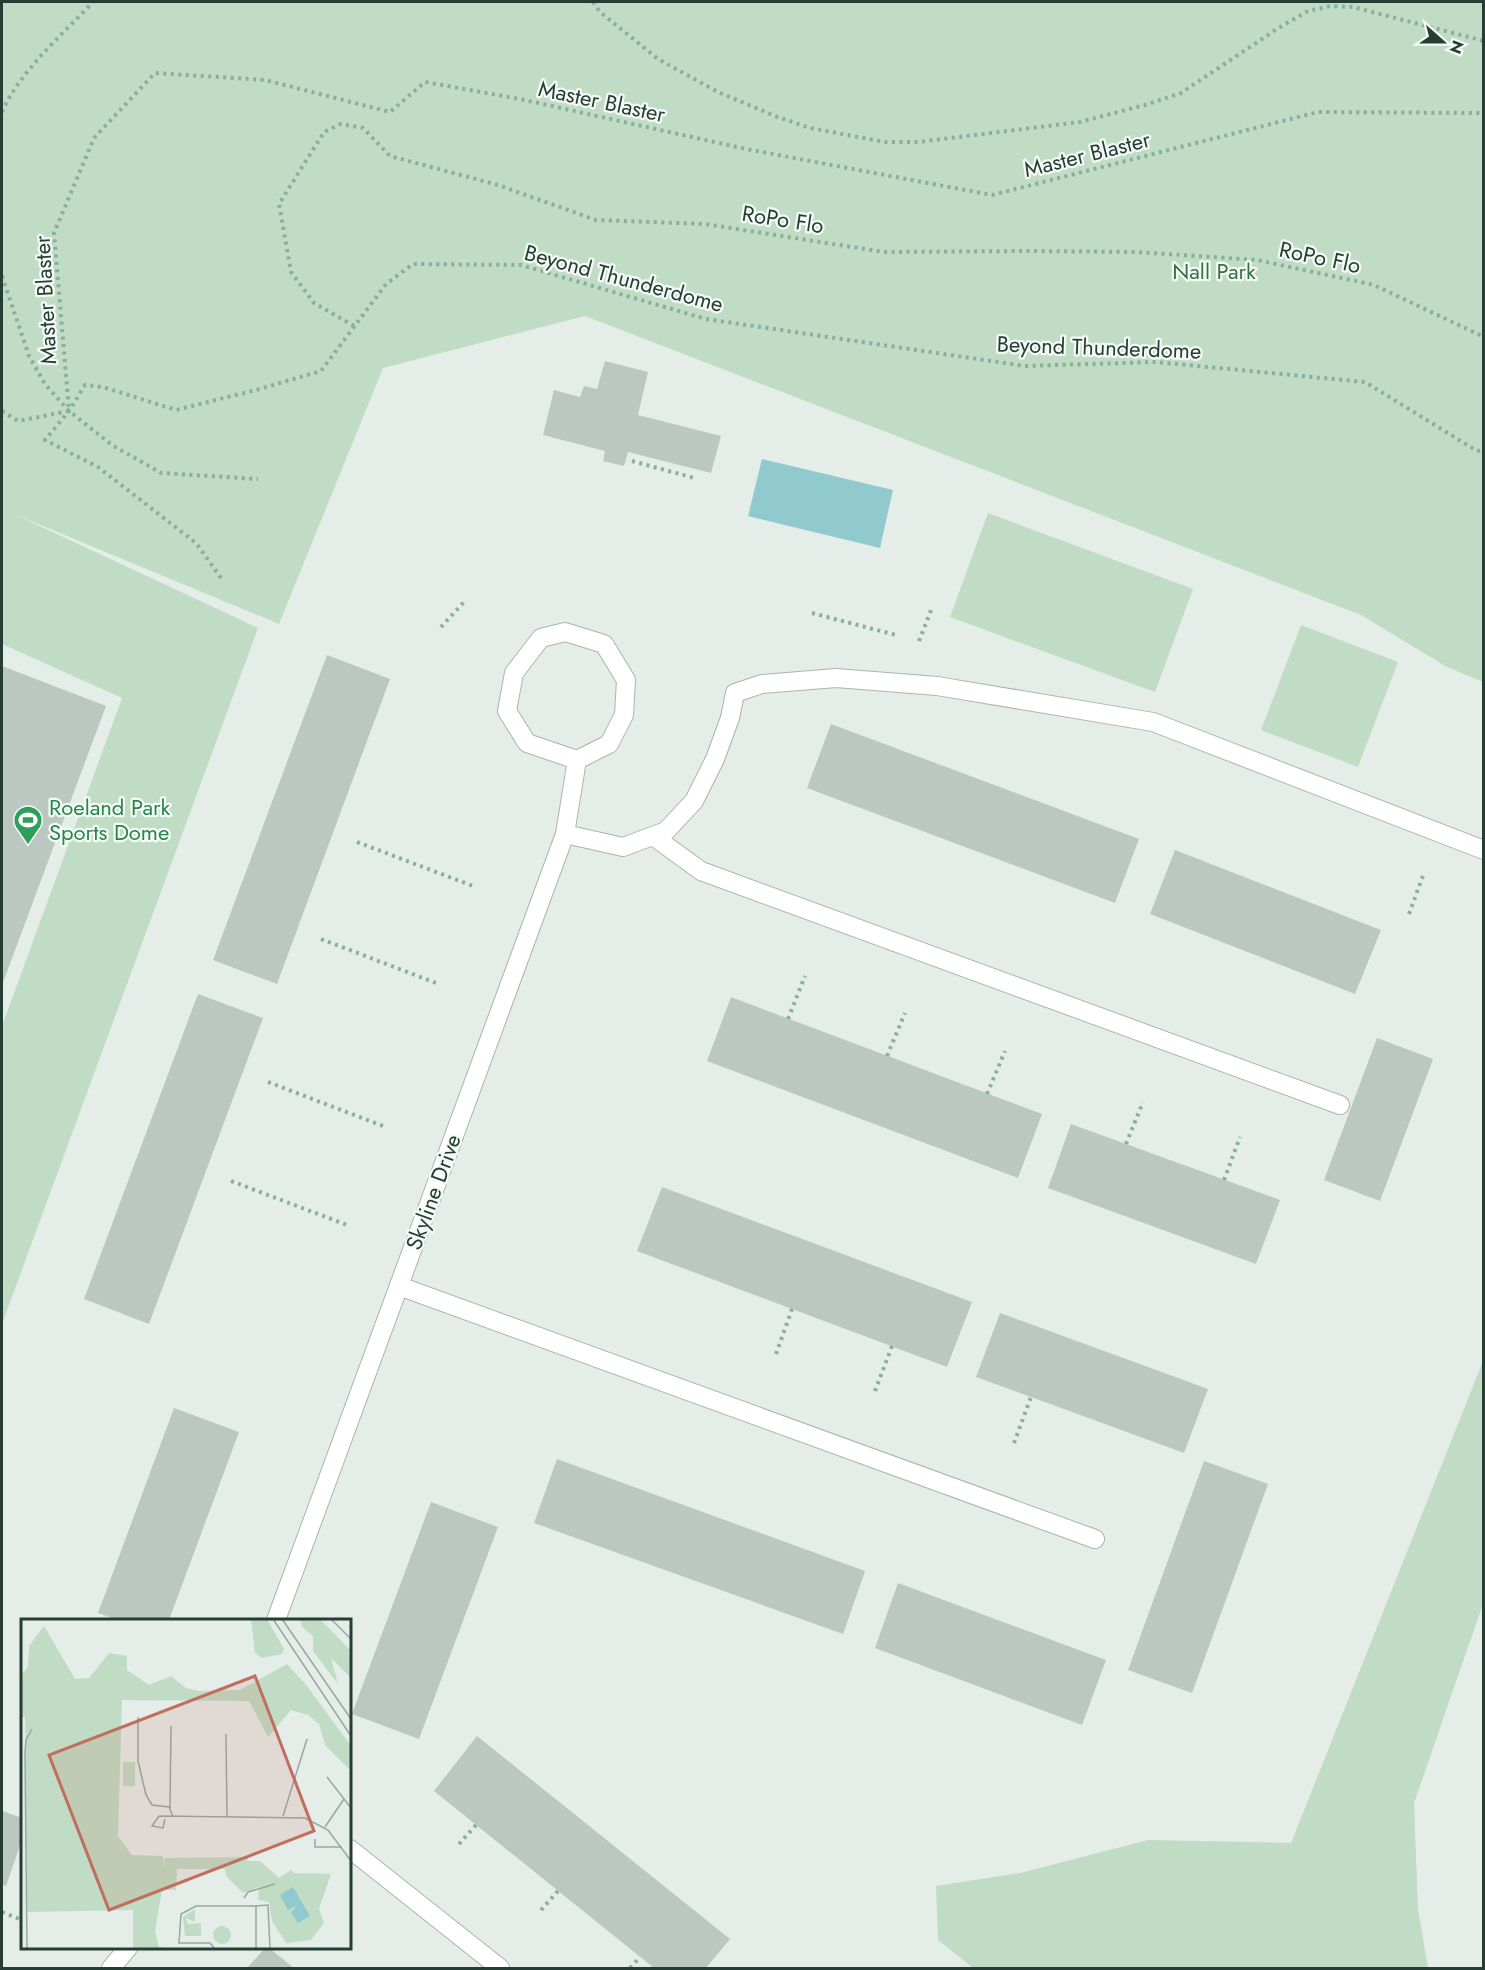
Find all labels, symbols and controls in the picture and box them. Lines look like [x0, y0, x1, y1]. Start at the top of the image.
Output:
north arrow [1413, 12, 1473, 72]
text: N [1444, 37, 1470, 57]
street label: Master Blaster [536, 72, 669, 130]
street label: Master Blaster [1021, 123, 1154, 185]
street label: RoPo Flo [740, 197, 826, 241]
street label: RoPo Flo [1276, 233, 1364, 281]
street label: Master Blaster [26, 234, 64, 365]
street label: Beyond Thunderdome [521, 236, 727, 320]
park label: Nall Park [1172, 255, 1256, 287]
street label: Beyond Thunderdome [996, 327, 1202, 367]
place label: Roeland Park Sports Dome [49, 791, 171, 848]
sports icon: Roeland Park Sports Dome [12, 804, 44, 846]
street label: Skyline Drive [397, 1130, 469, 1254]
inset map [21, 1619, 351, 1949]

